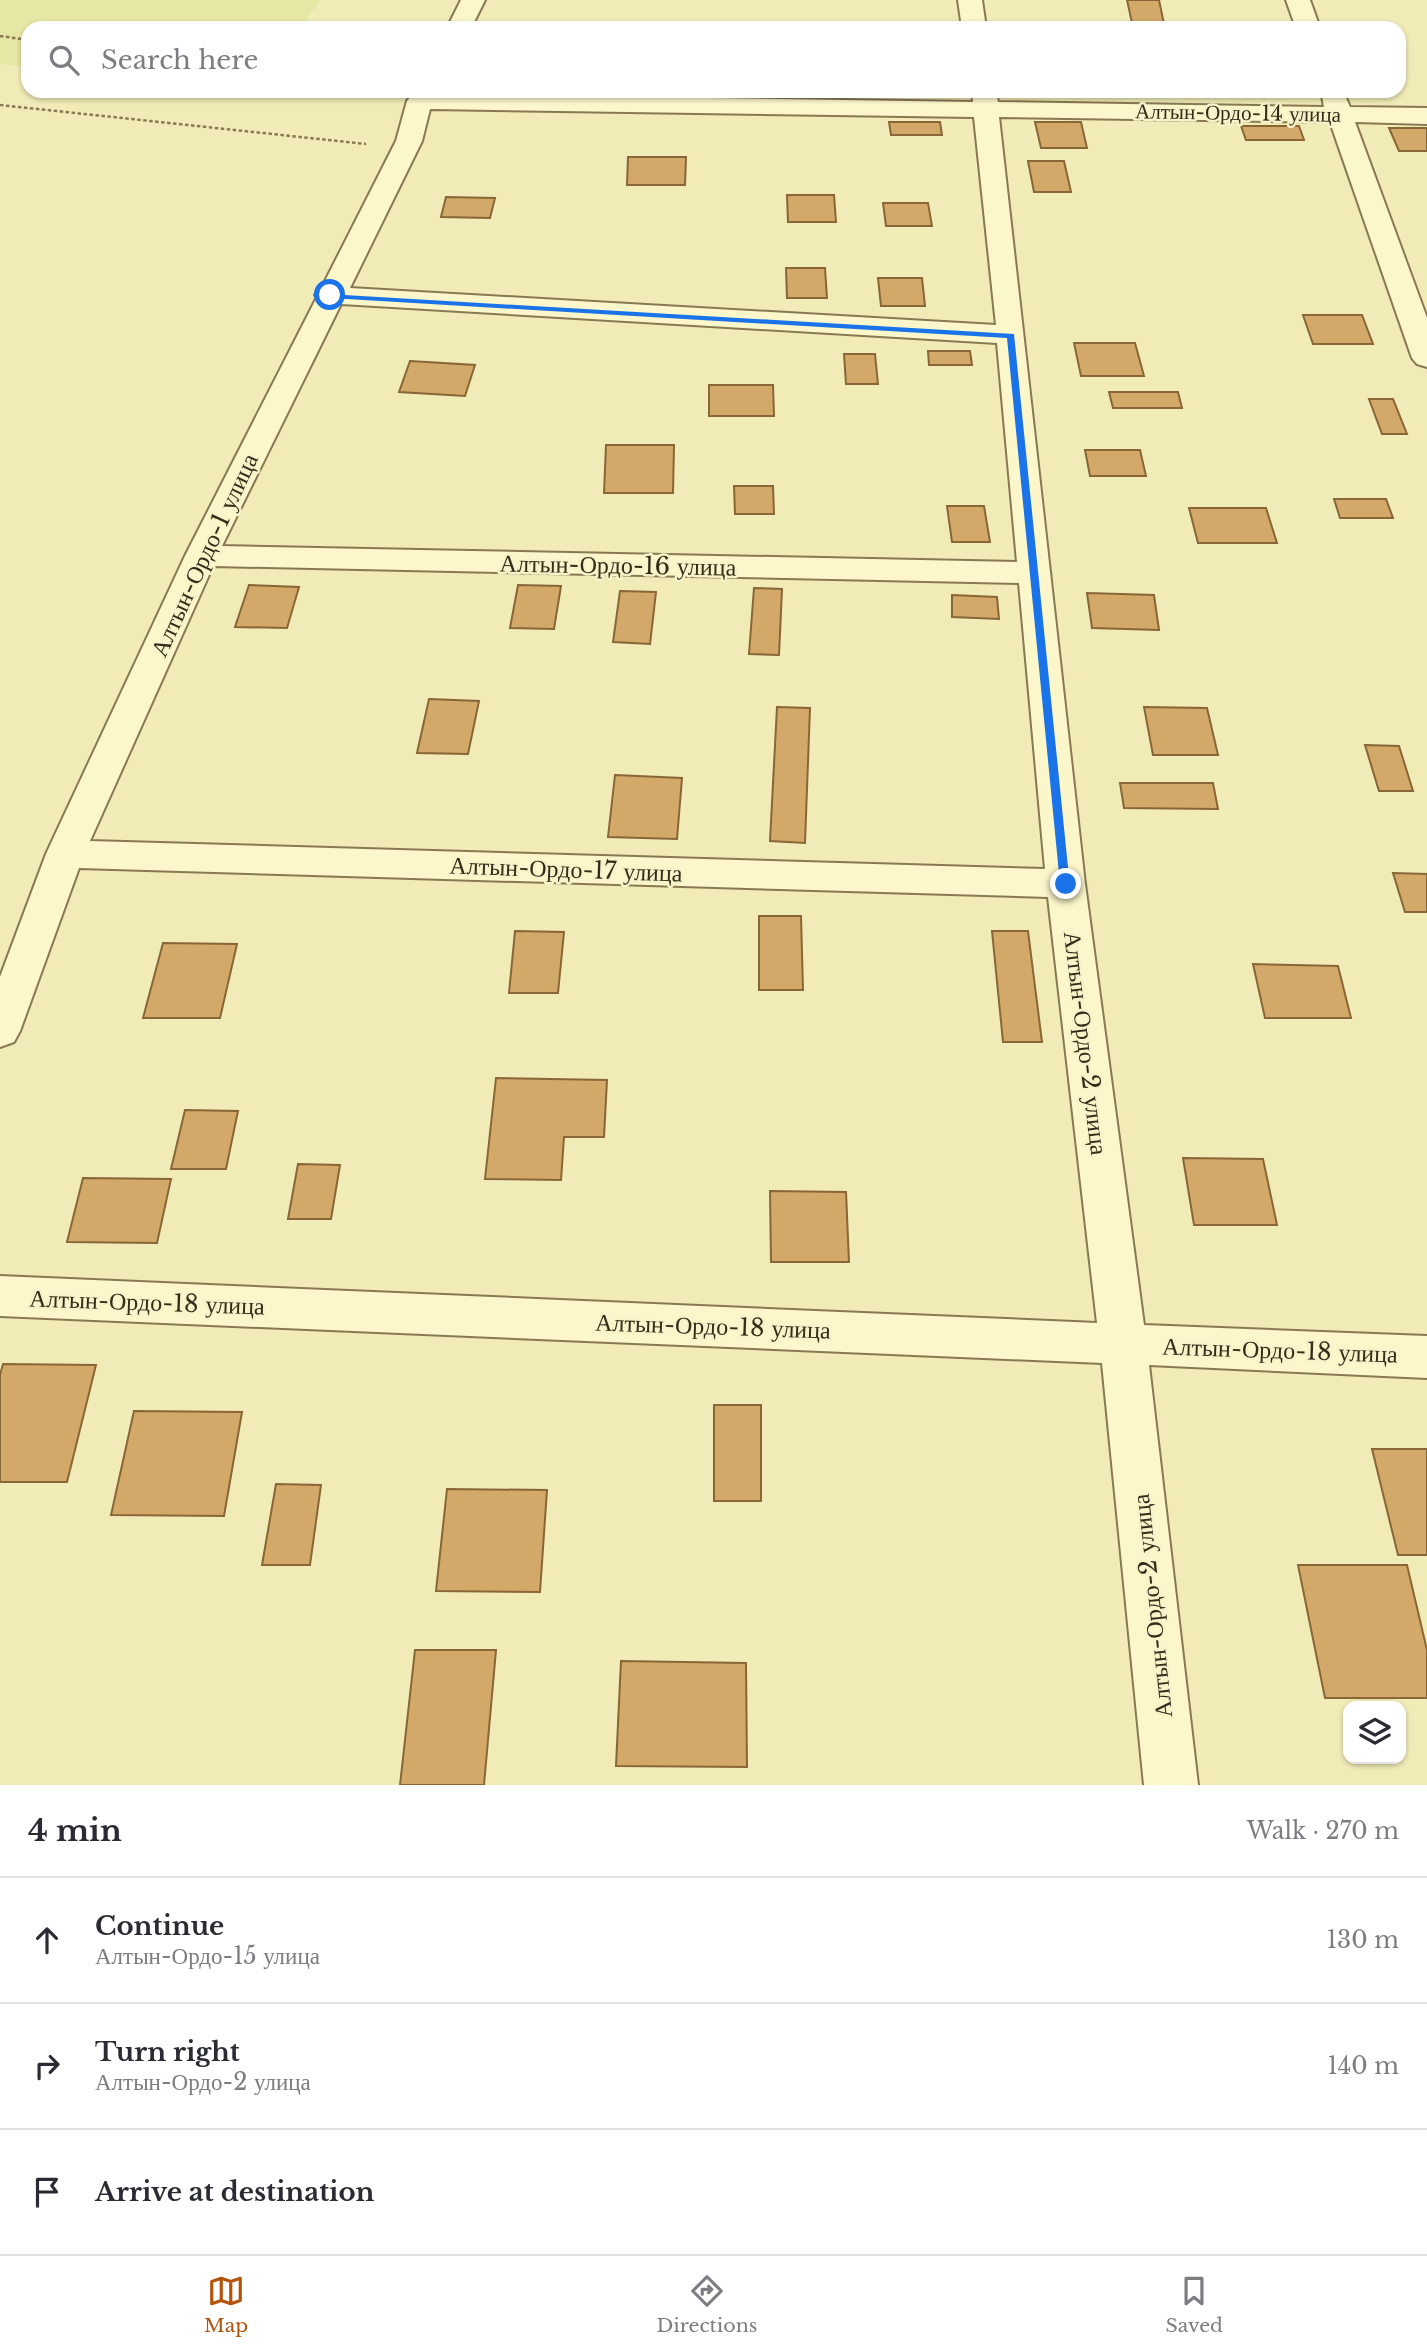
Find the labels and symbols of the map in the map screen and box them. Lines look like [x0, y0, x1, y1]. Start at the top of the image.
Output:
street label: Алтын-Ордо-14 улица [1135, 98, 1342, 128]
route start [314, 279, 345, 310]
street label: Алтын-Ордо-1 улица [144, 448, 264, 661]
street label: Алтын-Ордо-16 улица [500, 548, 737, 582]
street label: Алтын-Ордо-17 улица [449, 850, 683, 888]
route end [1050, 868, 1081, 899]
street label: Алтын-Ордо-2 улица [1058, 929, 1114, 1157]
street label: Алтын-Ордо-18 улица [29, 1283, 266, 1321]
street label: Алтын-Ордо-18 улица [595, 1307, 832, 1345]
street label: Алтын-Ордо-18 улица [1162, 1331, 1399, 1369]
street label: Алтын-Ордо-2 улица [1126, 1492, 1178, 1719]

